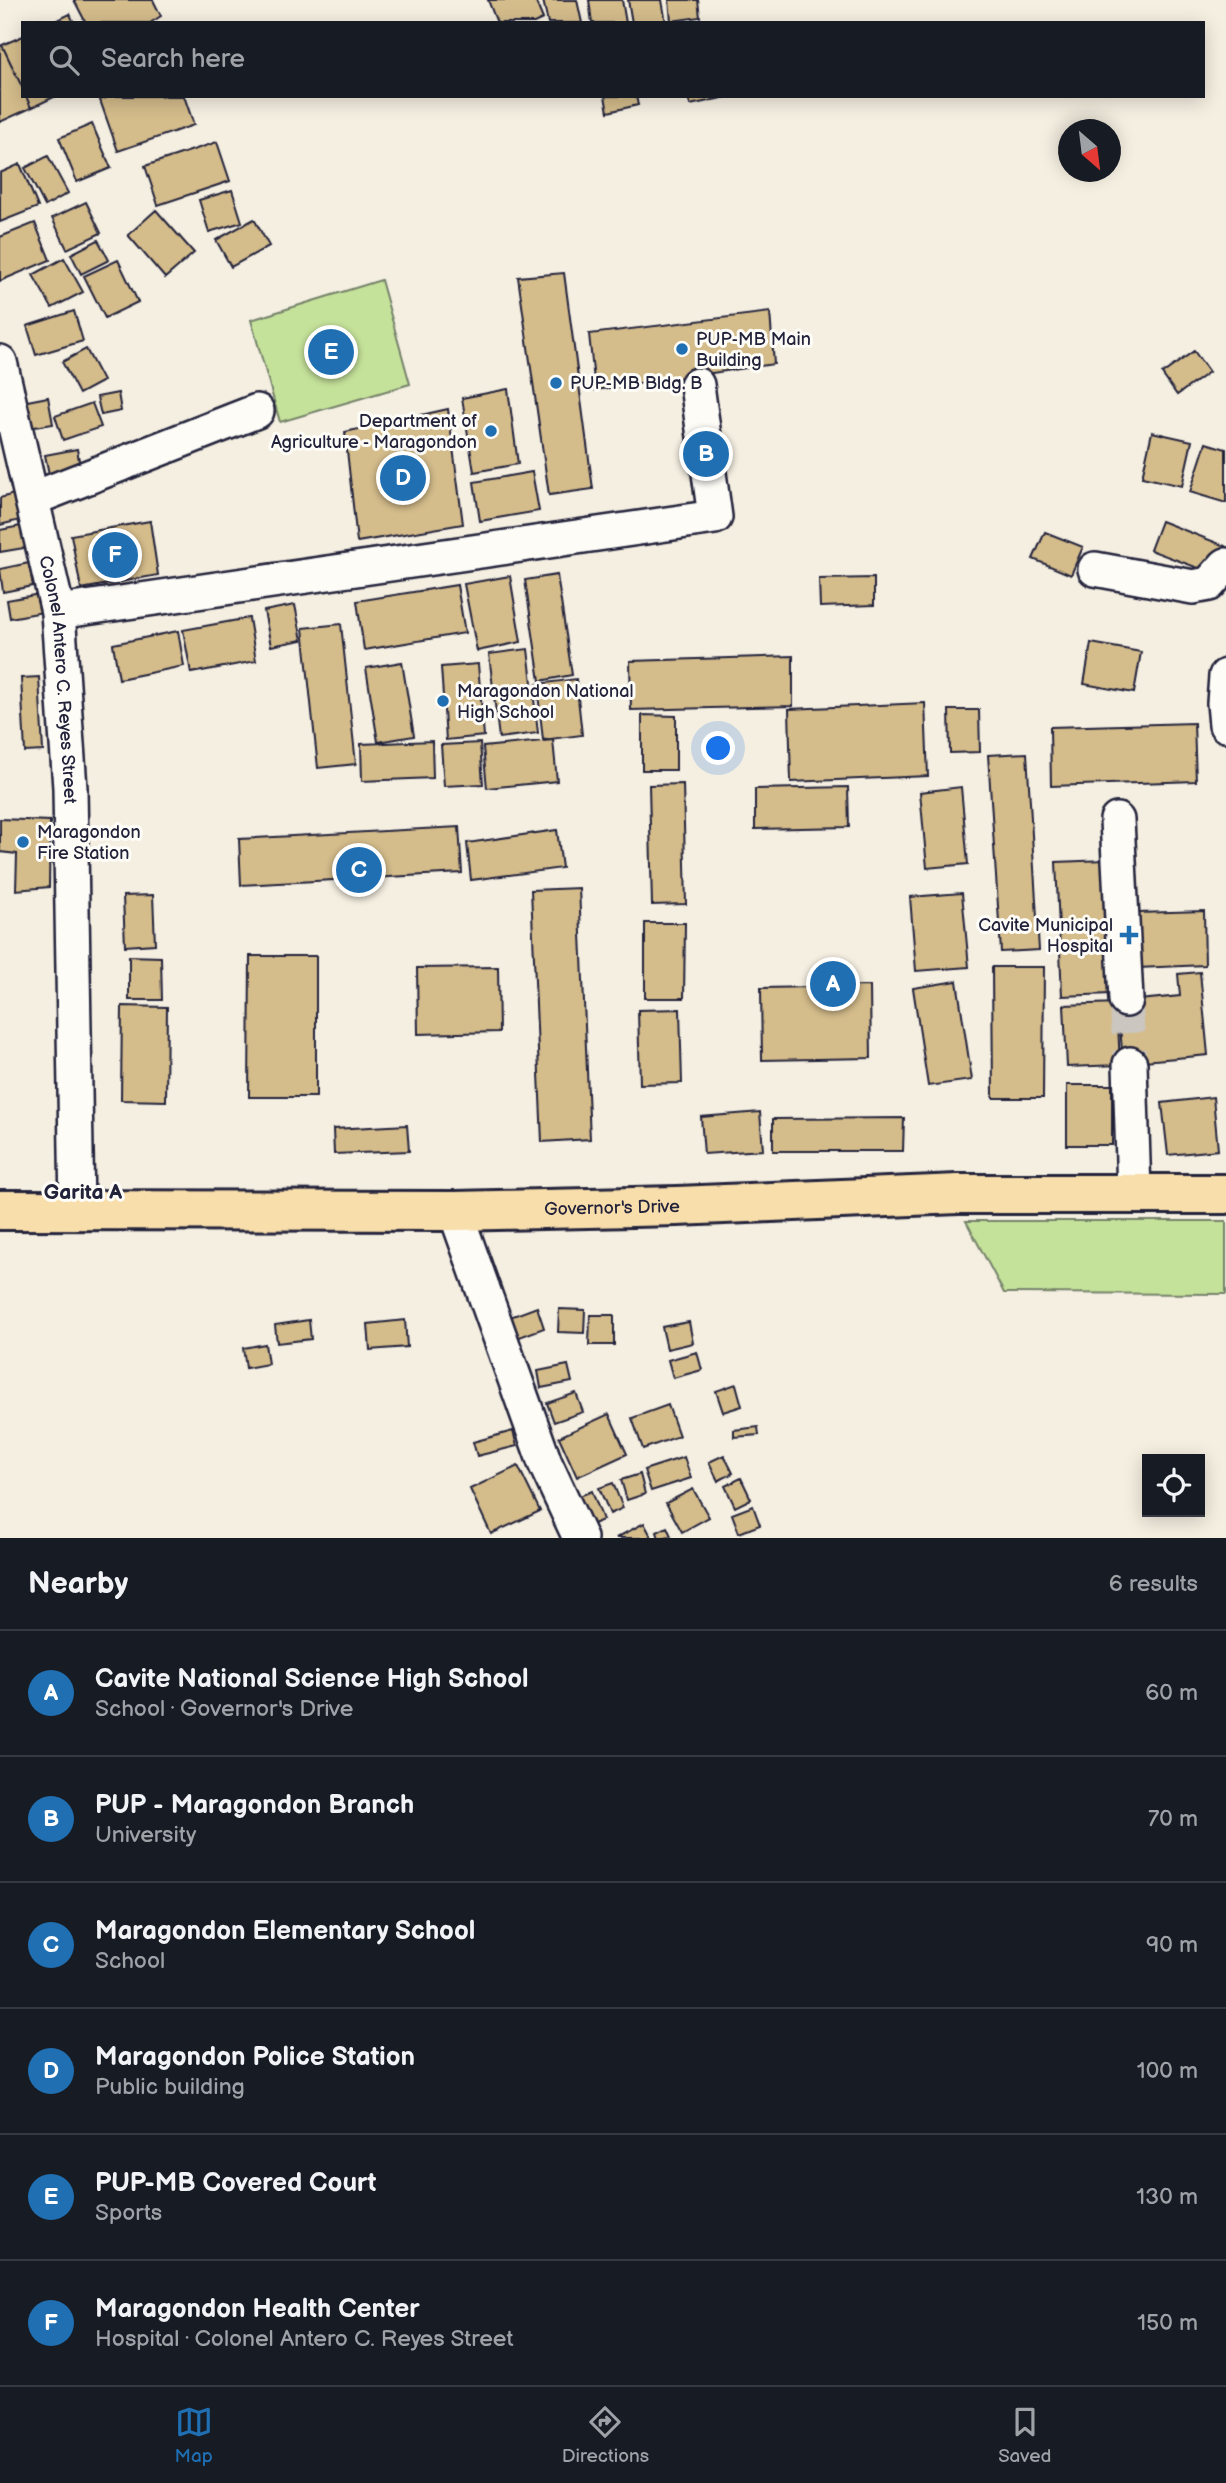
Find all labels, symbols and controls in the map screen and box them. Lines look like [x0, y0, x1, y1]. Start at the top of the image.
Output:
search box [21, 21, 1205, 98]
icon: search [45, 41, 83, 79]
text: Search here [101, 44, 245, 75]
north arrow [1058, 119, 1121, 182]
pin: E [308, 326, 354, 378]
place label: PUP-MB Main Building [696, 329, 811, 371]
marker: PUP-MB Main Building [674, 341, 690, 357]
place label: PUP-MB Bldg. B [570, 373, 702, 394]
marker: PUP-MB Bldg. B [548, 375, 564, 391]
place label: Department of Agriculture - Maragondon [271, 411, 477, 453]
marker: Department of Agriculture - Maragondon [483, 423, 499, 439]
pin: B [683, 428, 729, 480]
pin: D [380, 452, 426, 504]
pin: F [92, 529, 138, 581]
street label: Colonel Antero C. Reyes Street [35, 554, 81, 805]
place label: Maragondon National High School [457, 681, 633, 723]
marker: Maragondon National High School [435, 693, 451, 709]
your location [701, 731, 735, 765]
place label: Maragondon Fire Station [37, 822, 141, 864]
marker: Maragondon Fire Station [15, 834, 31, 850]
pin: C [336, 844, 382, 896]
place label: Cavite Municipal Hospital [978, 915, 1113, 957]
marker: Cavite Municipal Hospital [1119, 925, 1139, 945]
pin: A [810, 958, 856, 1010]
district label: Garita A [44, 1180, 122, 1205]
street label: Governor's Drive [544, 1195, 680, 1219]
map controls [1142, 1454, 1205, 1517]
button: locate [1142, 1454, 1205, 1517]
text: Nearby [28, 1566, 128, 1602]
text: 6 results [1109, 1570, 1198, 1598]
text: Cavite National Science High School [95, 1664, 529, 1695]
text: A [44, 1679, 58, 1707]
text: 60 m [1145, 1679, 1198, 1707]
text: School · Governor's Drive [95, 1695, 353, 1723]
text: PUP - Maragondon Branch [95, 1790, 414, 1821]
text: B [43, 1805, 59, 1833]
text: 70 m [1148, 1805, 1198, 1833]
text: University [95, 1821, 196, 1849]
text: Maragondon Elementary School [95, 1916, 475, 1947]
text: C [43, 1931, 59, 1959]
text: 90 m [1146, 1931, 1198, 1959]
text: School [95, 1947, 165, 1975]
text: Maragondon Police Station [95, 2042, 415, 2073]
text: D [43, 2057, 59, 2085]
text: 100 m [1137, 2057, 1198, 2085]
text: Public building [95, 2073, 245, 2101]
text: PUP-MB Covered Court [95, 2168, 376, 2199]
text: E [44, 2183, 58, 2211]
text: 130 m [1136, 2183, 1198, 2211]
text: Sports [95, 2199, 162, 2227]
text: Maragondon Health Center [95, 2294, 420, 2325]
text: F [44, 2309, 58, 2337]
text: 150 m [1137, 2309, 1198, 2337]
text: Hospital · Colonel Antero C. Reyes Street [95, 2325, 514, 2353]
tab: Map [175, 2403, 213, 2468]
tab: Directions [562, 2403, 649, 2468]
tab: Saved [998, 2403, 1051, 2468]

